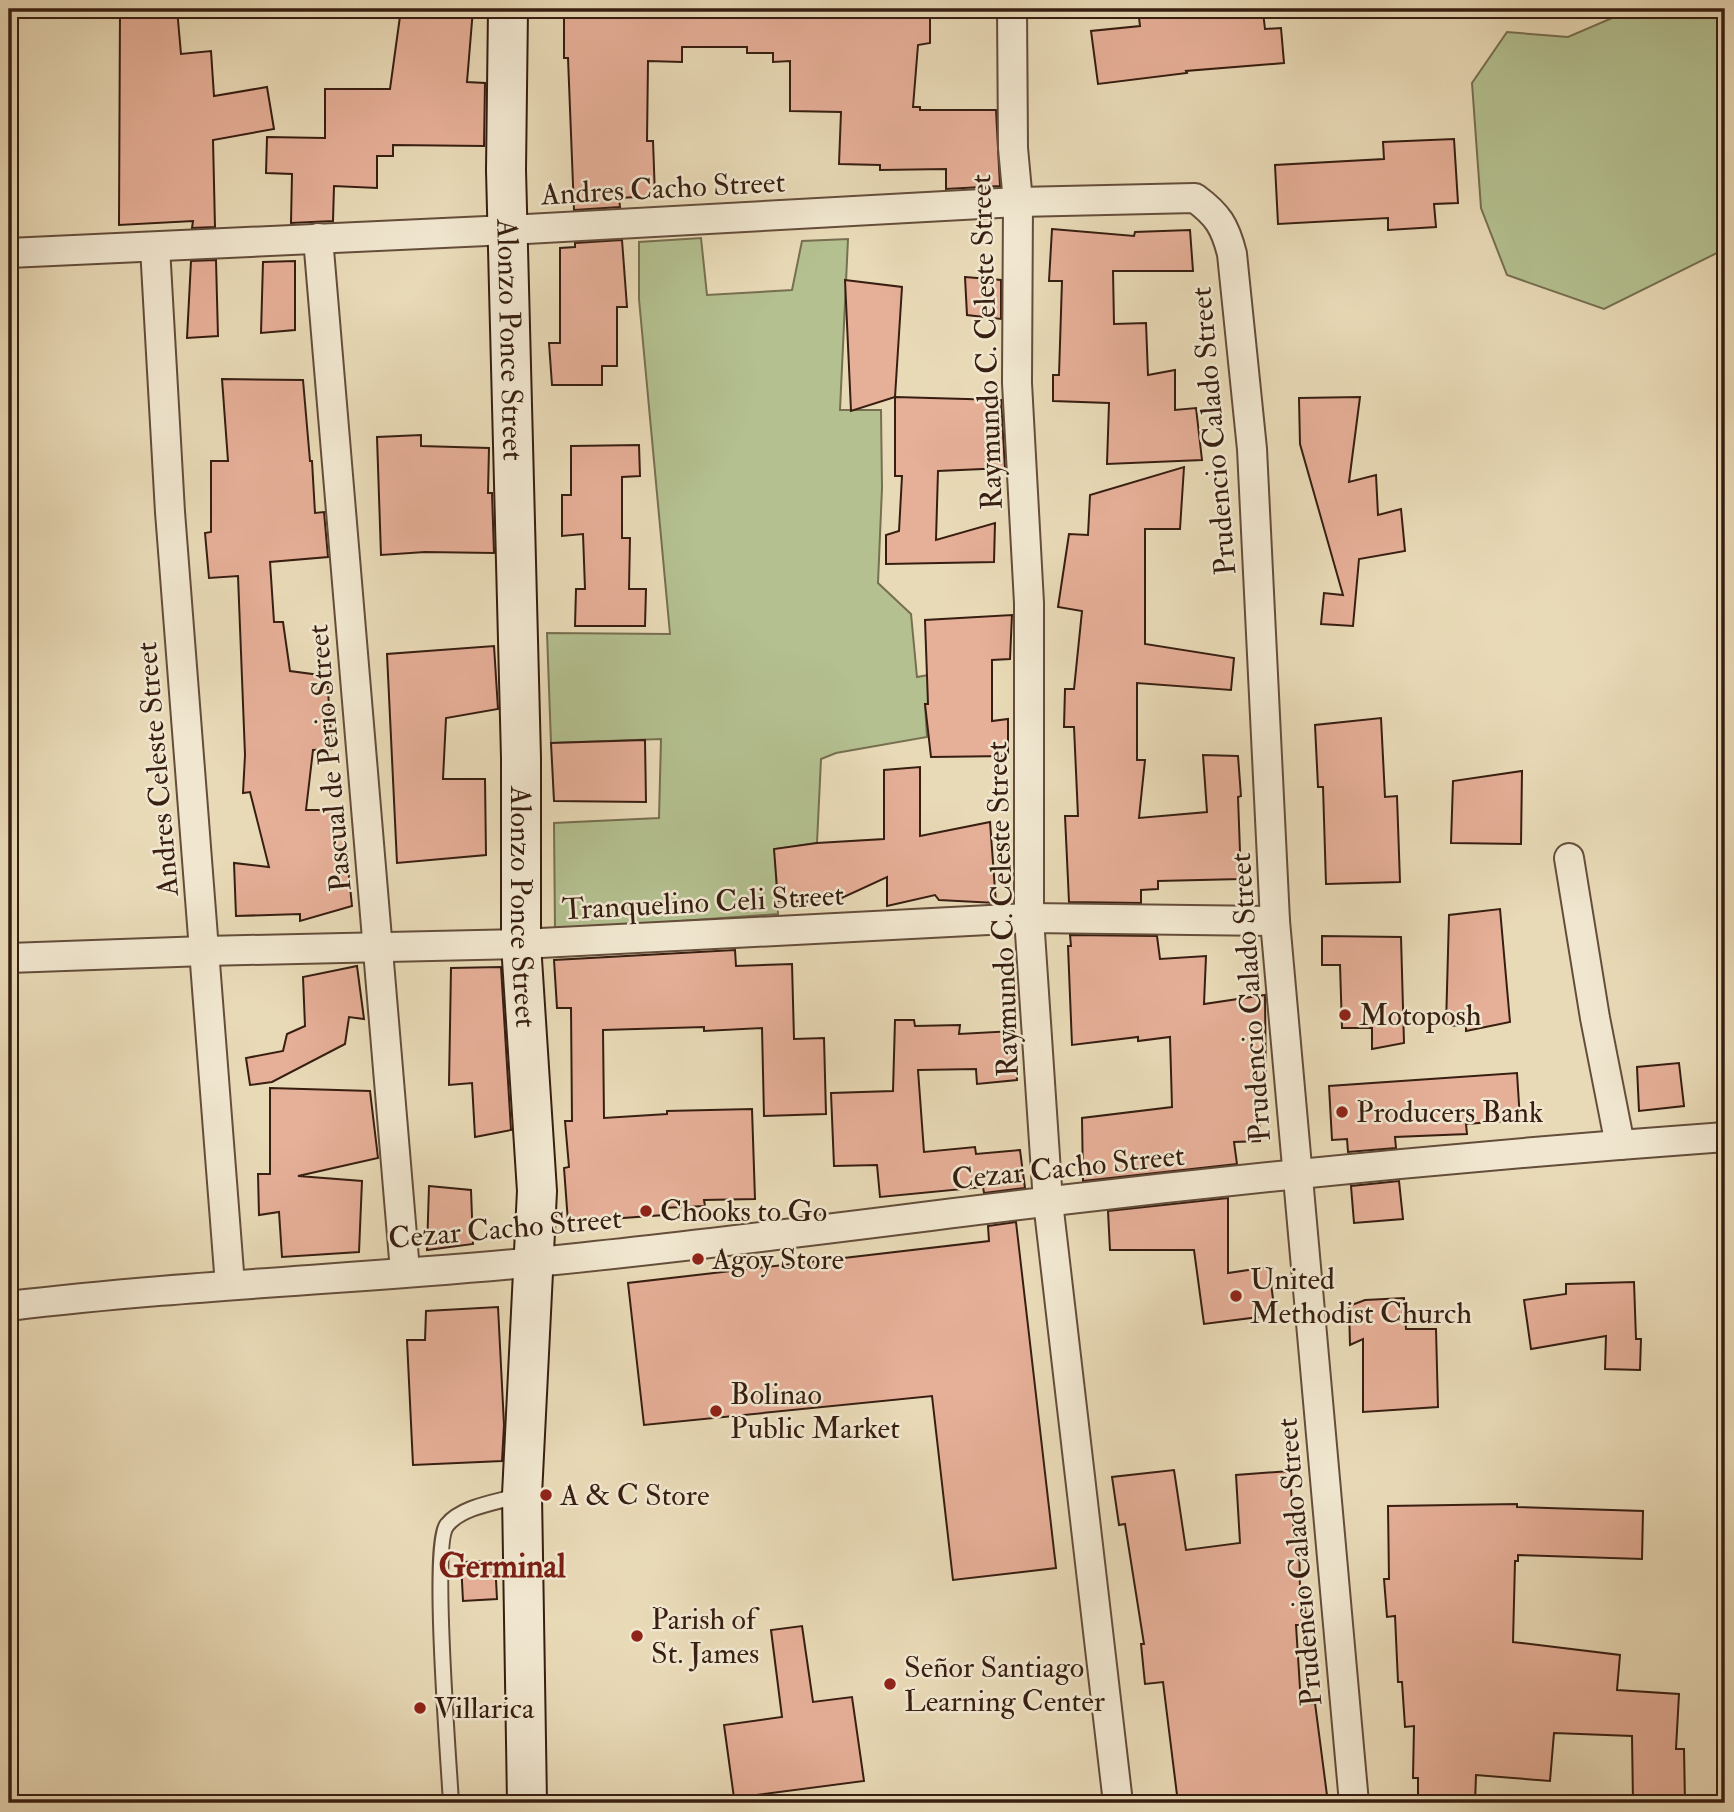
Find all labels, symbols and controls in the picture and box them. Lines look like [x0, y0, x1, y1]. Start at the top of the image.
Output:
street label: Andres Cacho Street [539, 164, 786, 213]
street label: Raymundo C. Celeste Street [962, 173, 1011, 510]
street label: Alonzo Ponce Street [488, 218, 531, 462]
street label: Prudencio Calado Street [1182, 285, 1245, 577]
street label: Pascual de Perio Street [299, 622, 360, 893]
street label: Andres Celeste Street [128, 640, 187, 899]
street label: Raymundo C. Celeste Street [978, 740, 1027, 1077]
street label: Alonzo Ponce Street [502, 785, 544, 1029]
street label: Prudencio Calado Street [1222, 851, 1279, 1143]
street label: Tranquelino Celi Street [561, 877, 845, 928]
place label: Motoposh [1359, 997, 1482, 1034]
marker: Motoposh [1337, 1007, 1353, 1023]
place label: Producers Bank [1356, 1094, 1543, 1131]
marker: Producers Bank [1334, 1104, 1350, 1120]
street label: Cezar Cacho Street [950, 1137, 1187, 1198]
place label: Chooks to Go [660, 1193, 827, 1230]
street label: Cezar Cacho Street [387, 1200, 623, 1257]
marker: Chooks to Go [638, 1203, 654, 1219]
place label: Agoy Store [711, 1241, 844, 1278]
marker: Agoy Store [690, 1251, 706, 1267]
place label: United Methodist Church [1250, 1261, 1472, 1332]
marker: United Methodist Church [1228, 1288, 1244, 1304]
place label: Bolinao Public Market [730, 1376, 900, 1447]
marker: Bolinao Public Market [708, 1403, 724, 1419]
street label: Prudencio Calado Street [1268, 1416, 1331, 1708]
place label: A & C Store [559, 1477, 709, 1514]
marker: A & C Store [538, 1487, 554, 1503]
district label: Germinal [438, 1546, 566, 1587]
place label: Parish of St. James [651, 1601, 760, 1672]
marker: Parish of St. James [629, 1628, 645, 1644]
place label: Señor Santiago Learning Center [904, 1649, 1105, 1720]
marker: Señor Santiago Learning Center [882, 1676, 898, 1692]
place label: Villarica [434, 1690, 535, 1727]
marker: Villarica [412, 1700, 428, 1716]

